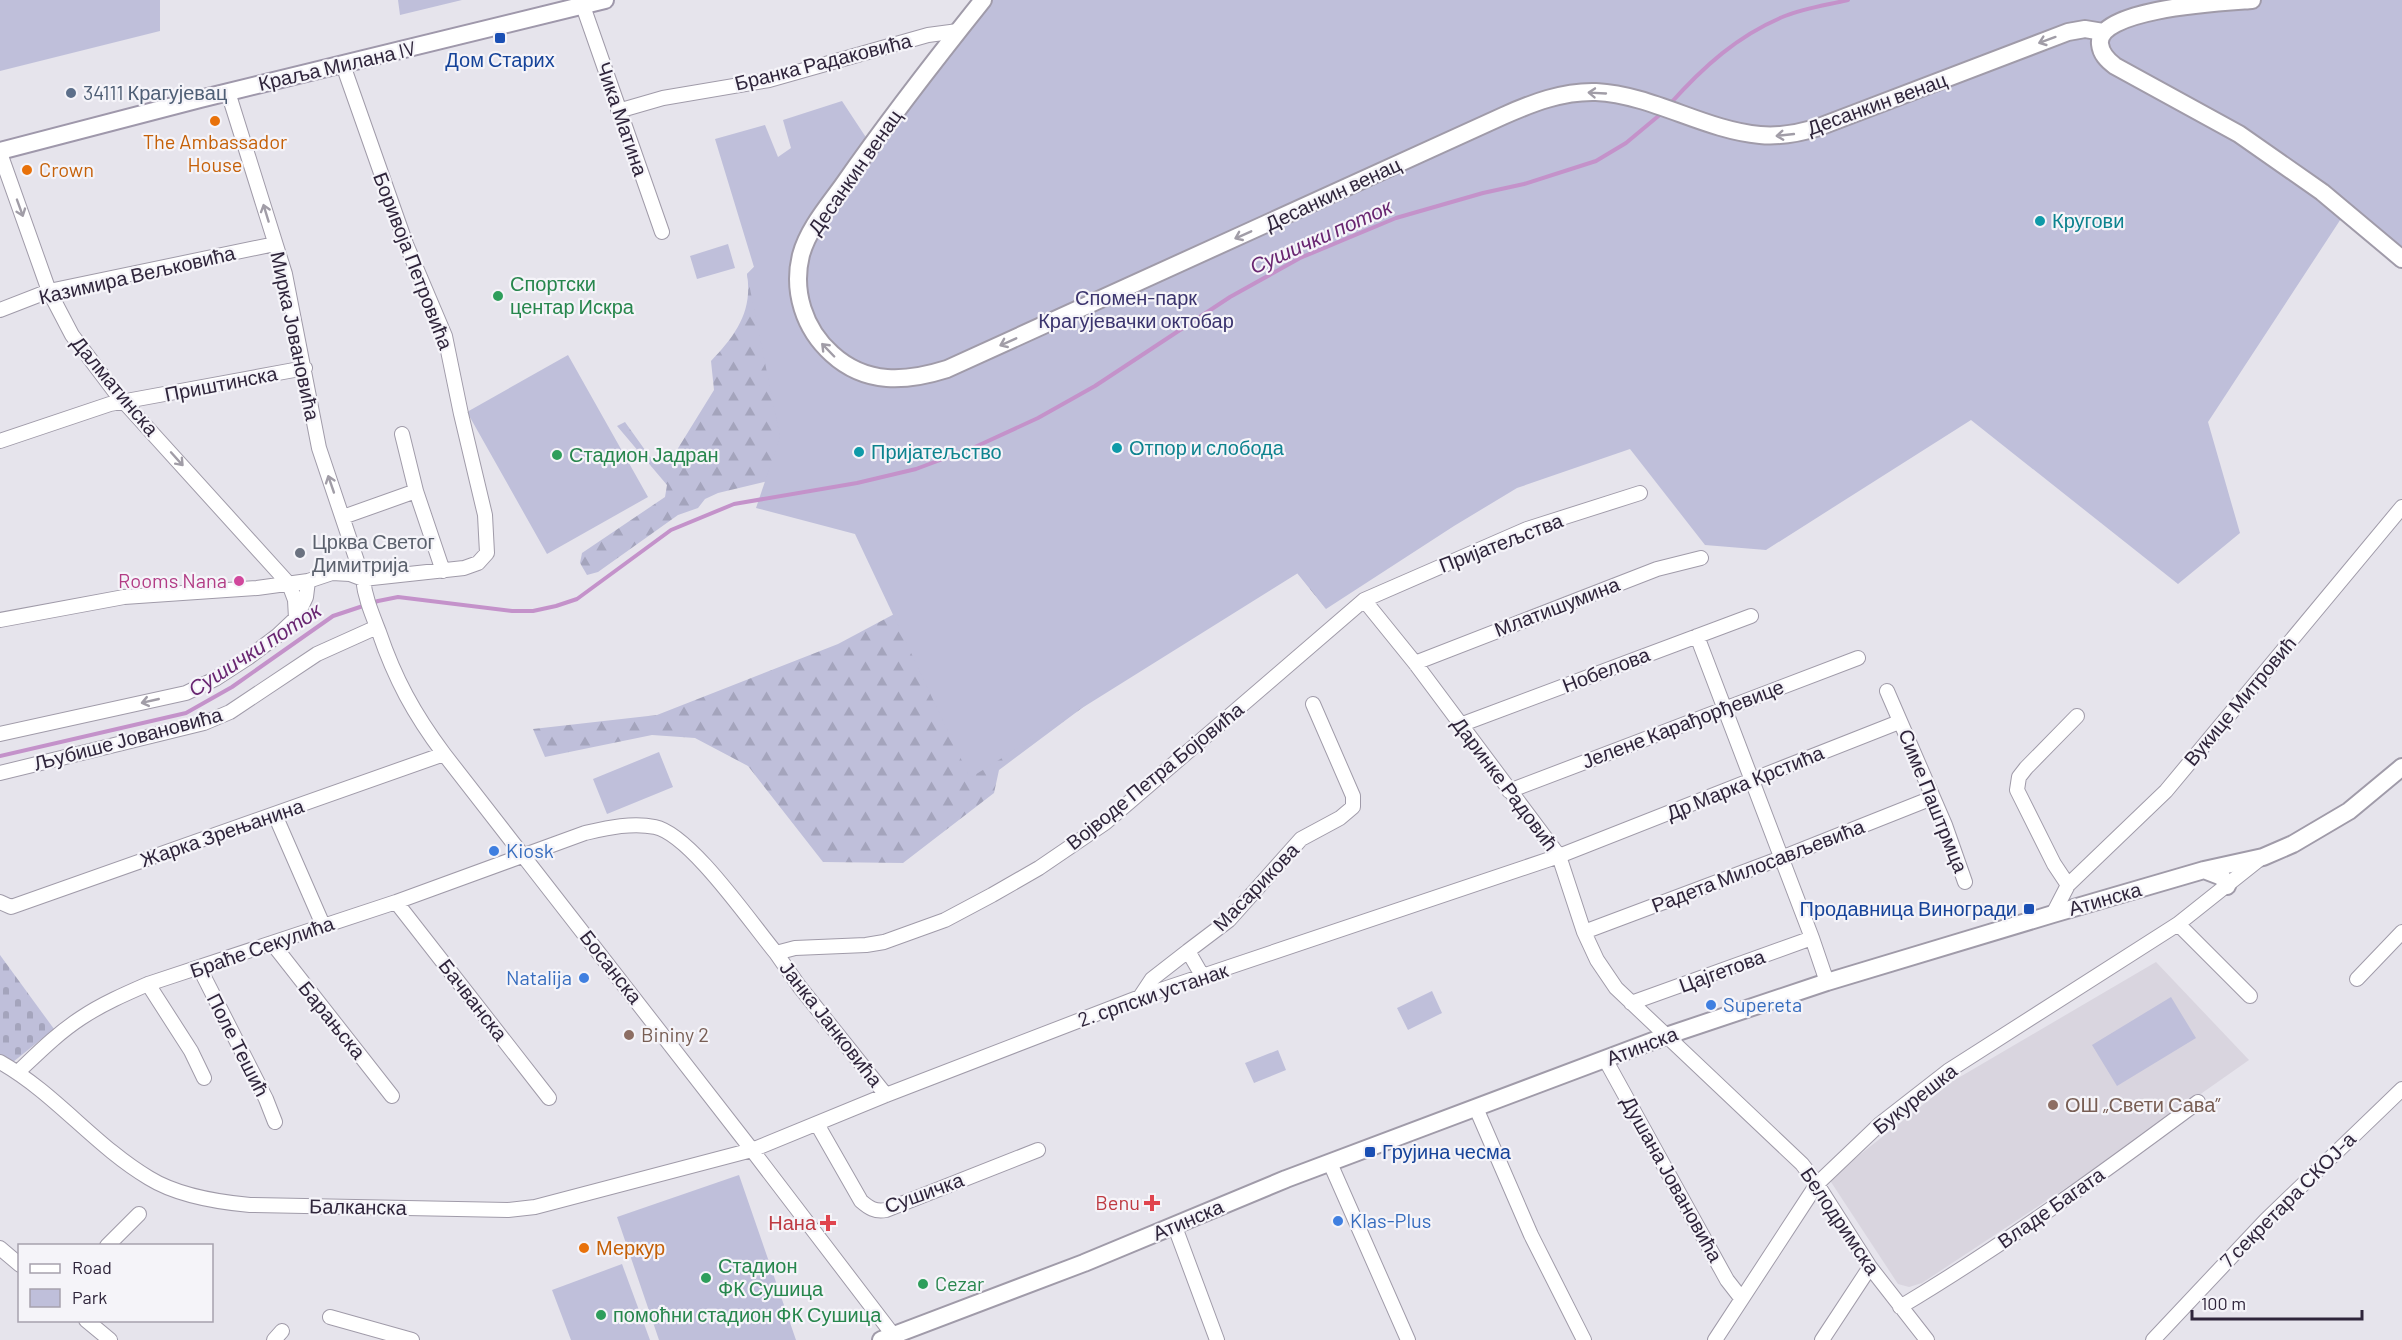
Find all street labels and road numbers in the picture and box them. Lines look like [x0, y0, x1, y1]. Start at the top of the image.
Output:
street label: Бранка Радаковића [732, 27, 915, 95]
street label: Краља Милана IV [256, 35, 418, 95]
street label: Чика Матина [592, 59, 654, 180]
street label: Десанкин венац [1804, 67, 1950, 139]
street label: Десанкин венац [802, 104, 906, 238]
street label: Десанкин венац [1261, 151, 1404, 235]
street label: Боривоја Петровића [369, 169, 459, 353]
street label: Казимира Вељковића [36, 240, 238, 308]
street label: Мирка Јовановића [266, 249, 326, 423]
street label: Далматинска [67, 331, 165, 441]
street label: Приштинска [162, 360, 280, 406]
street label: Пријатељства [1435, 507, 1567, 577]
street label: Млатишумина [1491, 571, 1623, 641]
street label: Вукице Митровић [2178, 631, 2300, 770]
street label: Нобелова [1558, 641, 1654, 697]
street label: Јелене Карађорђевице [1578, 673, 1787, 773]
street label: Војводе Петра Бојовића [1061, 696, 1248, 854]
street label: Љубише Јовановића [31, 701, 225, 775]
street label: Даринке Радовић [1448, 712, 1564, 855]
street label: Симе Паштрмца [1894, 725, 1974, 877]
street label: Др Марка Крстића [1662, 739, 1828, 825]
street label: Жарка Зрењанина [137, 793, 307, 871]
street label: Радета Милосављевића [1648, 813, 1868, 917]
street label: Масарикова [1207, 837, 1304, 935]
street label: Атинска [2066, 876, 2145, 920]
street label: Браће Секулића [186, 910, 338, 982]
street label: Босанска [576, 925, 648, 1009]
street label: Цајгетова [1675, 943, 1769, 997]
street label: Бачванска [434, 954, 514, 1046]
street label: Јанка Јанковића [775, 956, 889, 1092]
street label: 2. српски устанак [1075, 957, 1231, 1031]
street label: Барањска [294, 976, 372, 1064]
street label: Поле Тешић [203, 989, 275, 1100]
street label: Атинска [1603, 1020, 1682, 1070]
street label: Букурешка [1868, 1057, 1962, 1138]
street label: Душана Јовановића [1617, 1091, 1729, 1267]
street label: 7 секретара СКОЈ-а [2215, 1126, 2361, 1272]
street label: Владе Багата [1992, 1161, 2109, 1253]
street label: Белодримска [1796, 1162, 1886, 1279]
street label: Сушичка [881, 1166, 967, 1217]
street label: Балканска [309, 1193, 408, 1219]
street label: Атинска [1149, 1193, 1227, 1245]

